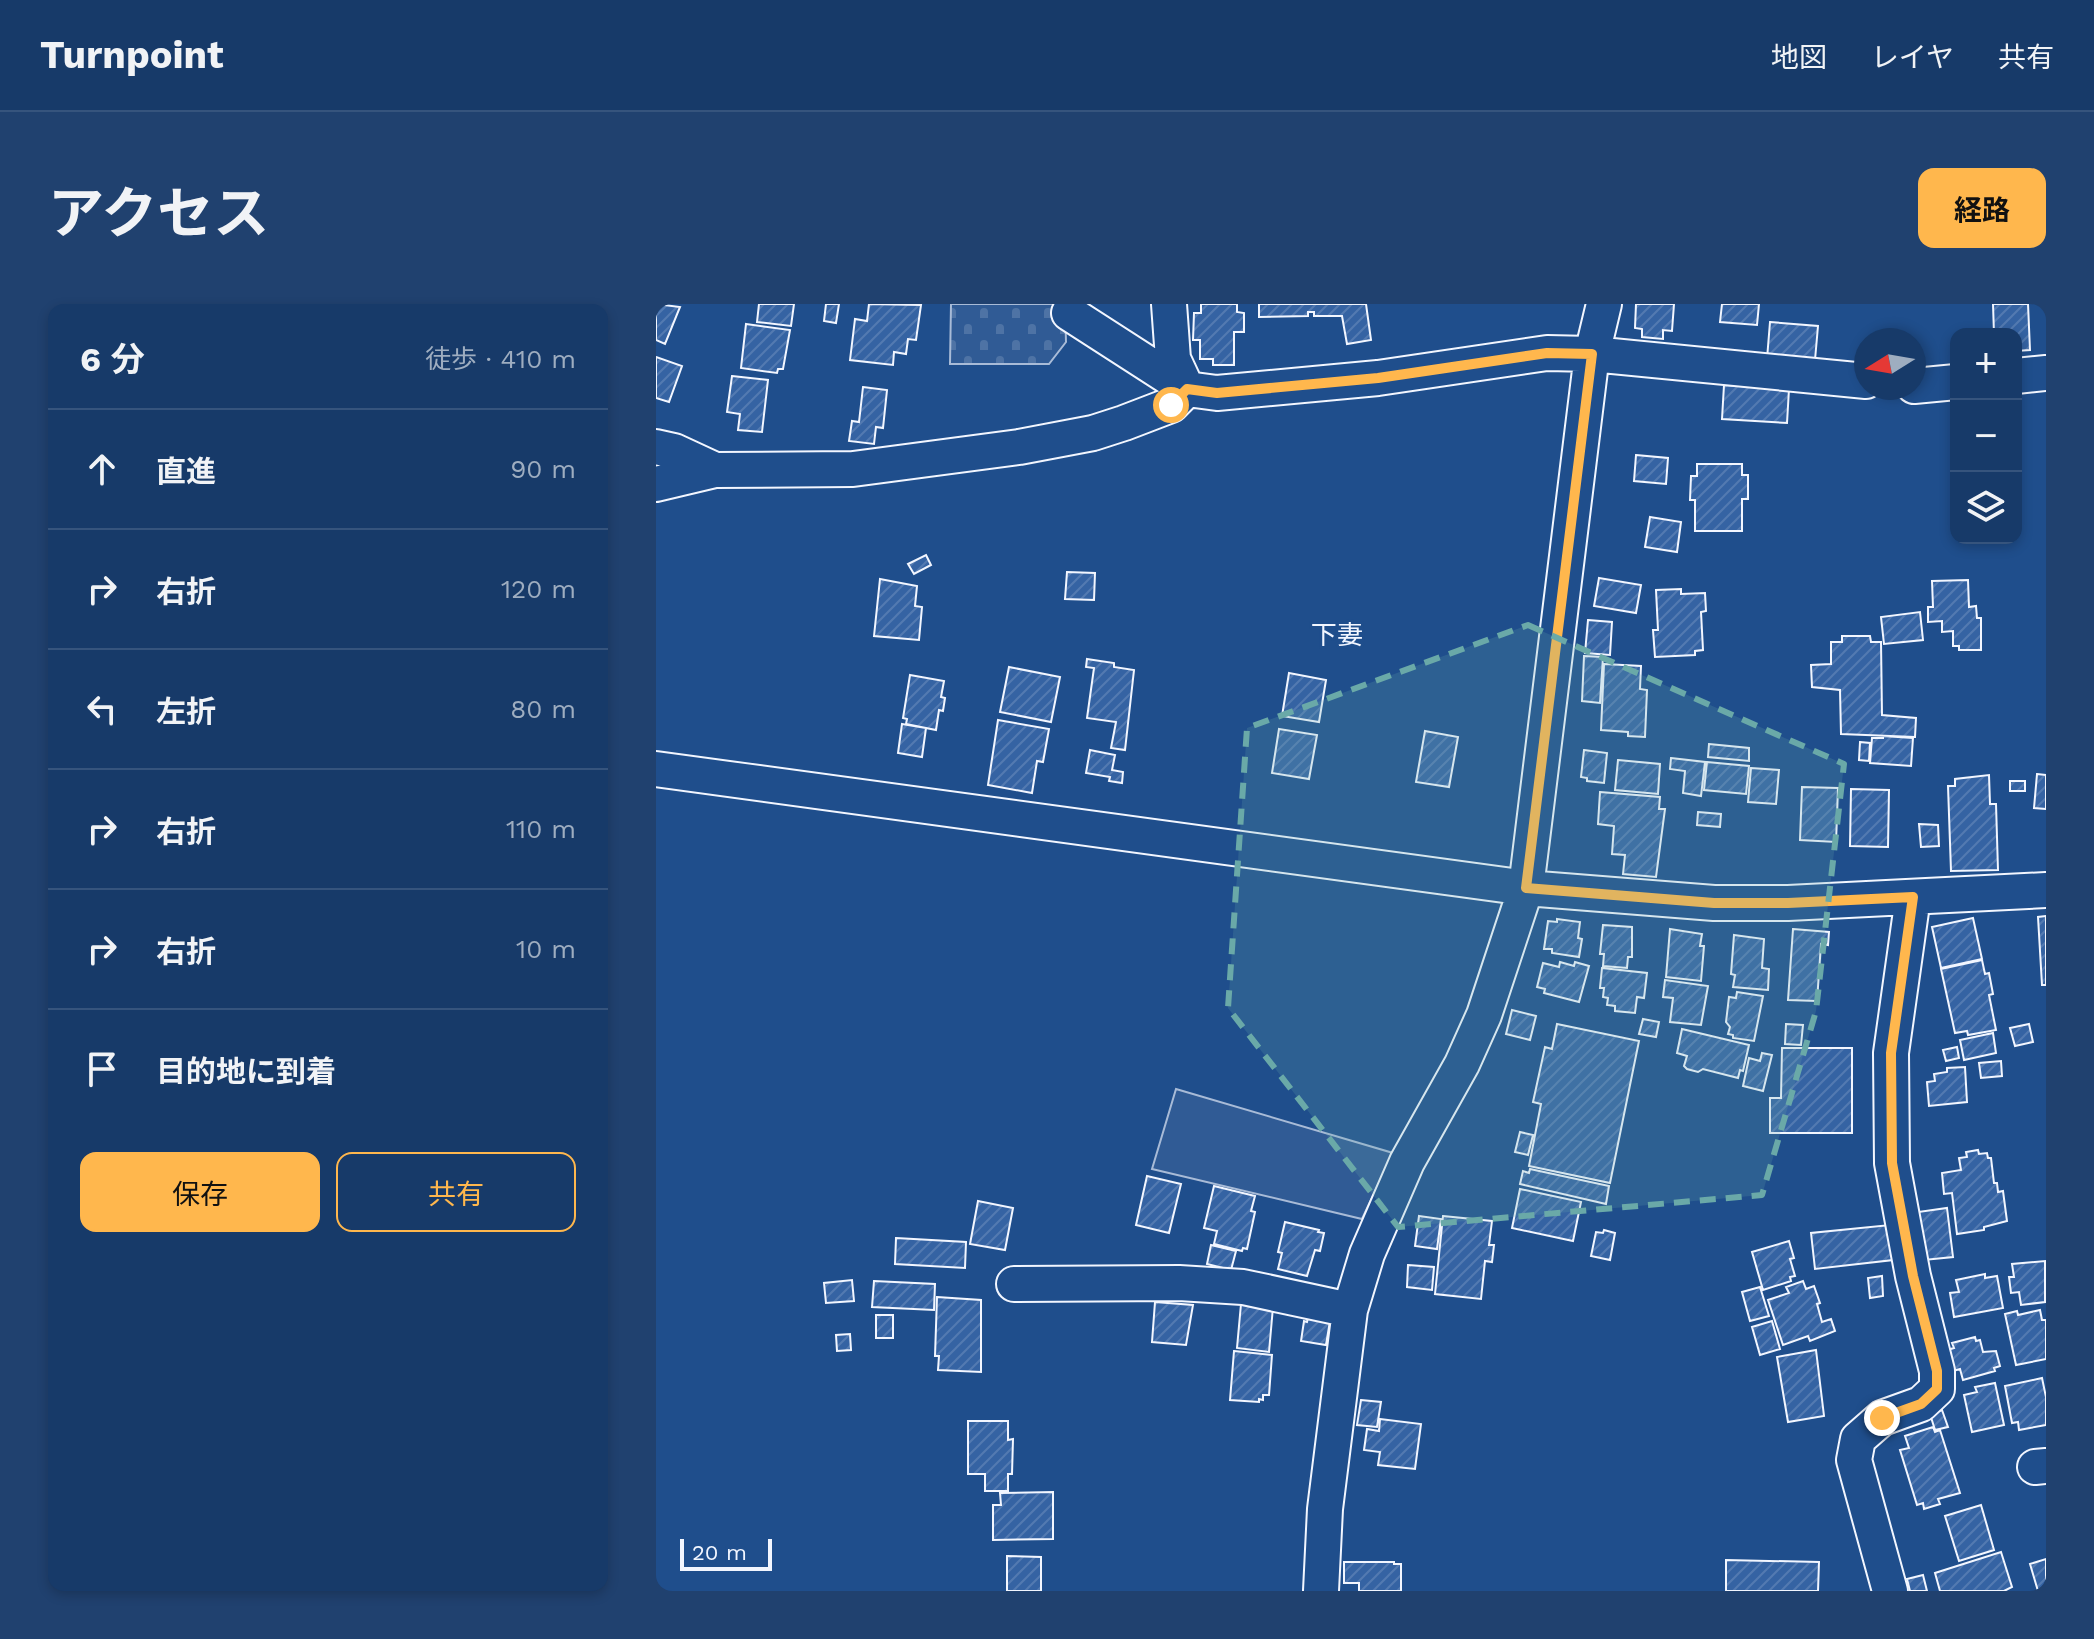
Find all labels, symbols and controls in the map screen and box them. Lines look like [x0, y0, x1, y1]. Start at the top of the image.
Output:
text: Turnpoint [40, 33, 224, 77]
text: 地図 [1771, 41, 1827, 74]
text: レイヤ [1871, 41, 1954, 74]
text: 共有 [1998, 41, 2054, 74]
button: 経路 [1918, 168, 2046, 248]
text: アクセス [48, 181, 269, 247]
north arrow [1854, 328, 1926, 400]
map controls [1950, 328, 2022, 544]
button: + [1950, 328, 2022, 400]
text: 6 分 [80, 339, 145, 379]
text: 徒歩 · 410 m [425, 344, 576, 374]
route start [1153, 387, 1189, 423]
button: − [1950, 400, 2022, 472]
icon: ahead [80, 447, 124, 491]
text: 直進 [156, 454, 216, 489]
text: 90 m [510, 454, 576, 484]
button: layers [1950, 472, 2022, 544]
icon: right [80, 567, 124, 611]
text: 右折 [156, 574, 216, 609]
text: 120 m [501, 574, 576, 604]
district label: 下妻 [1311, 620, 1363, 650]
icon: left [80, 687, 124, 731]
text: 左折 [156, 694, 216, 729]
text: 80 m [510, 694, 576, 724]
icon: right [80, 807, 124, 851]
text: 右折 [156, 814, 216, 849]
text: 110 m [506, 814, 576, 844]
icon: right [80, 927, 124, 971]
text: 右折 [156, 934, 216, 969]
text: 10 m [516, 934, 576, 964]
icon: arrive [80, 1047, 124, 1091]
text: 目的地に到着 [156, 1054, 336, 1089]
button: 保存 [80, 1152, 320, 1232]
button: 共有 [336, 1152, 576, 1232]
route end [1864, 1400, 1900, 1436]
scale bar [680, 1535, 772, 1571]
text: 20 m [692, 1540, 747, 1565]

